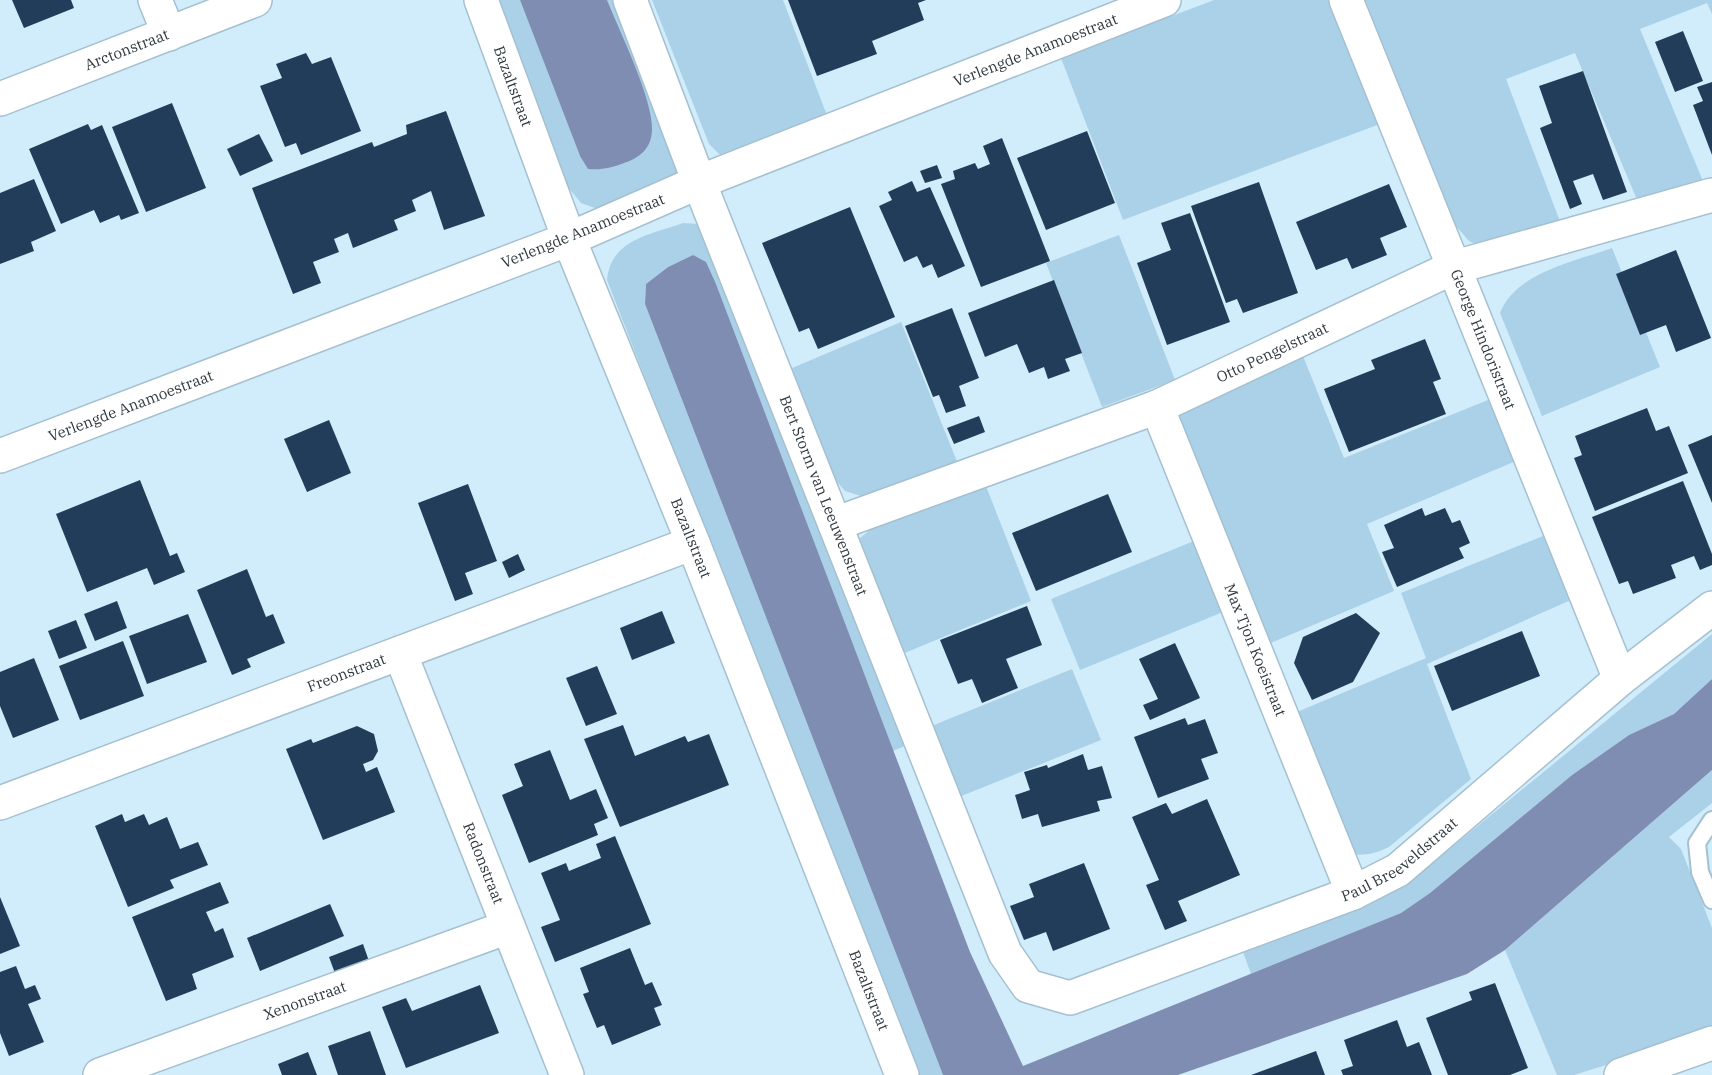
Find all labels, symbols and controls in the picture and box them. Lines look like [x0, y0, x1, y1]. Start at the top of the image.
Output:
street label: Verlengde Anamoestraat [951, 9, 1120, 90]
street label: Arctonstraat [82, 24, 171, 74]
street label: Bazaltstraat [490, 43, 537, 129]
street label: Verlengde Anamoestraat [498, 189, 667, 272]
street label: George Hindoristraat [1447, 266, 1520, 412]
street label: Otto Pengelstraat [1213, 318, 1331, 387]
street label: Verlengde Anamoestraat [46, 366, 216, 446]
street label: Bert Storm van Leeuwenstraat [776, 392, 872, 598]
street label: Bazaltstraat [667, 495, 716, 581]
street label: Max Tjon Koeistraat [1220, 581, 1291, 719]
street label: Freonstraat [304, 649, 388, 696]
street label: Paul Breeveldstraat [1339, 813, 1461, 906]
street label: Radonstraat [459, 819, 508, 907]
street label: Bazaltstraat [845, 947, 894, 1033]
street label: Xenonstraat [261, 977, 349, 1024]

